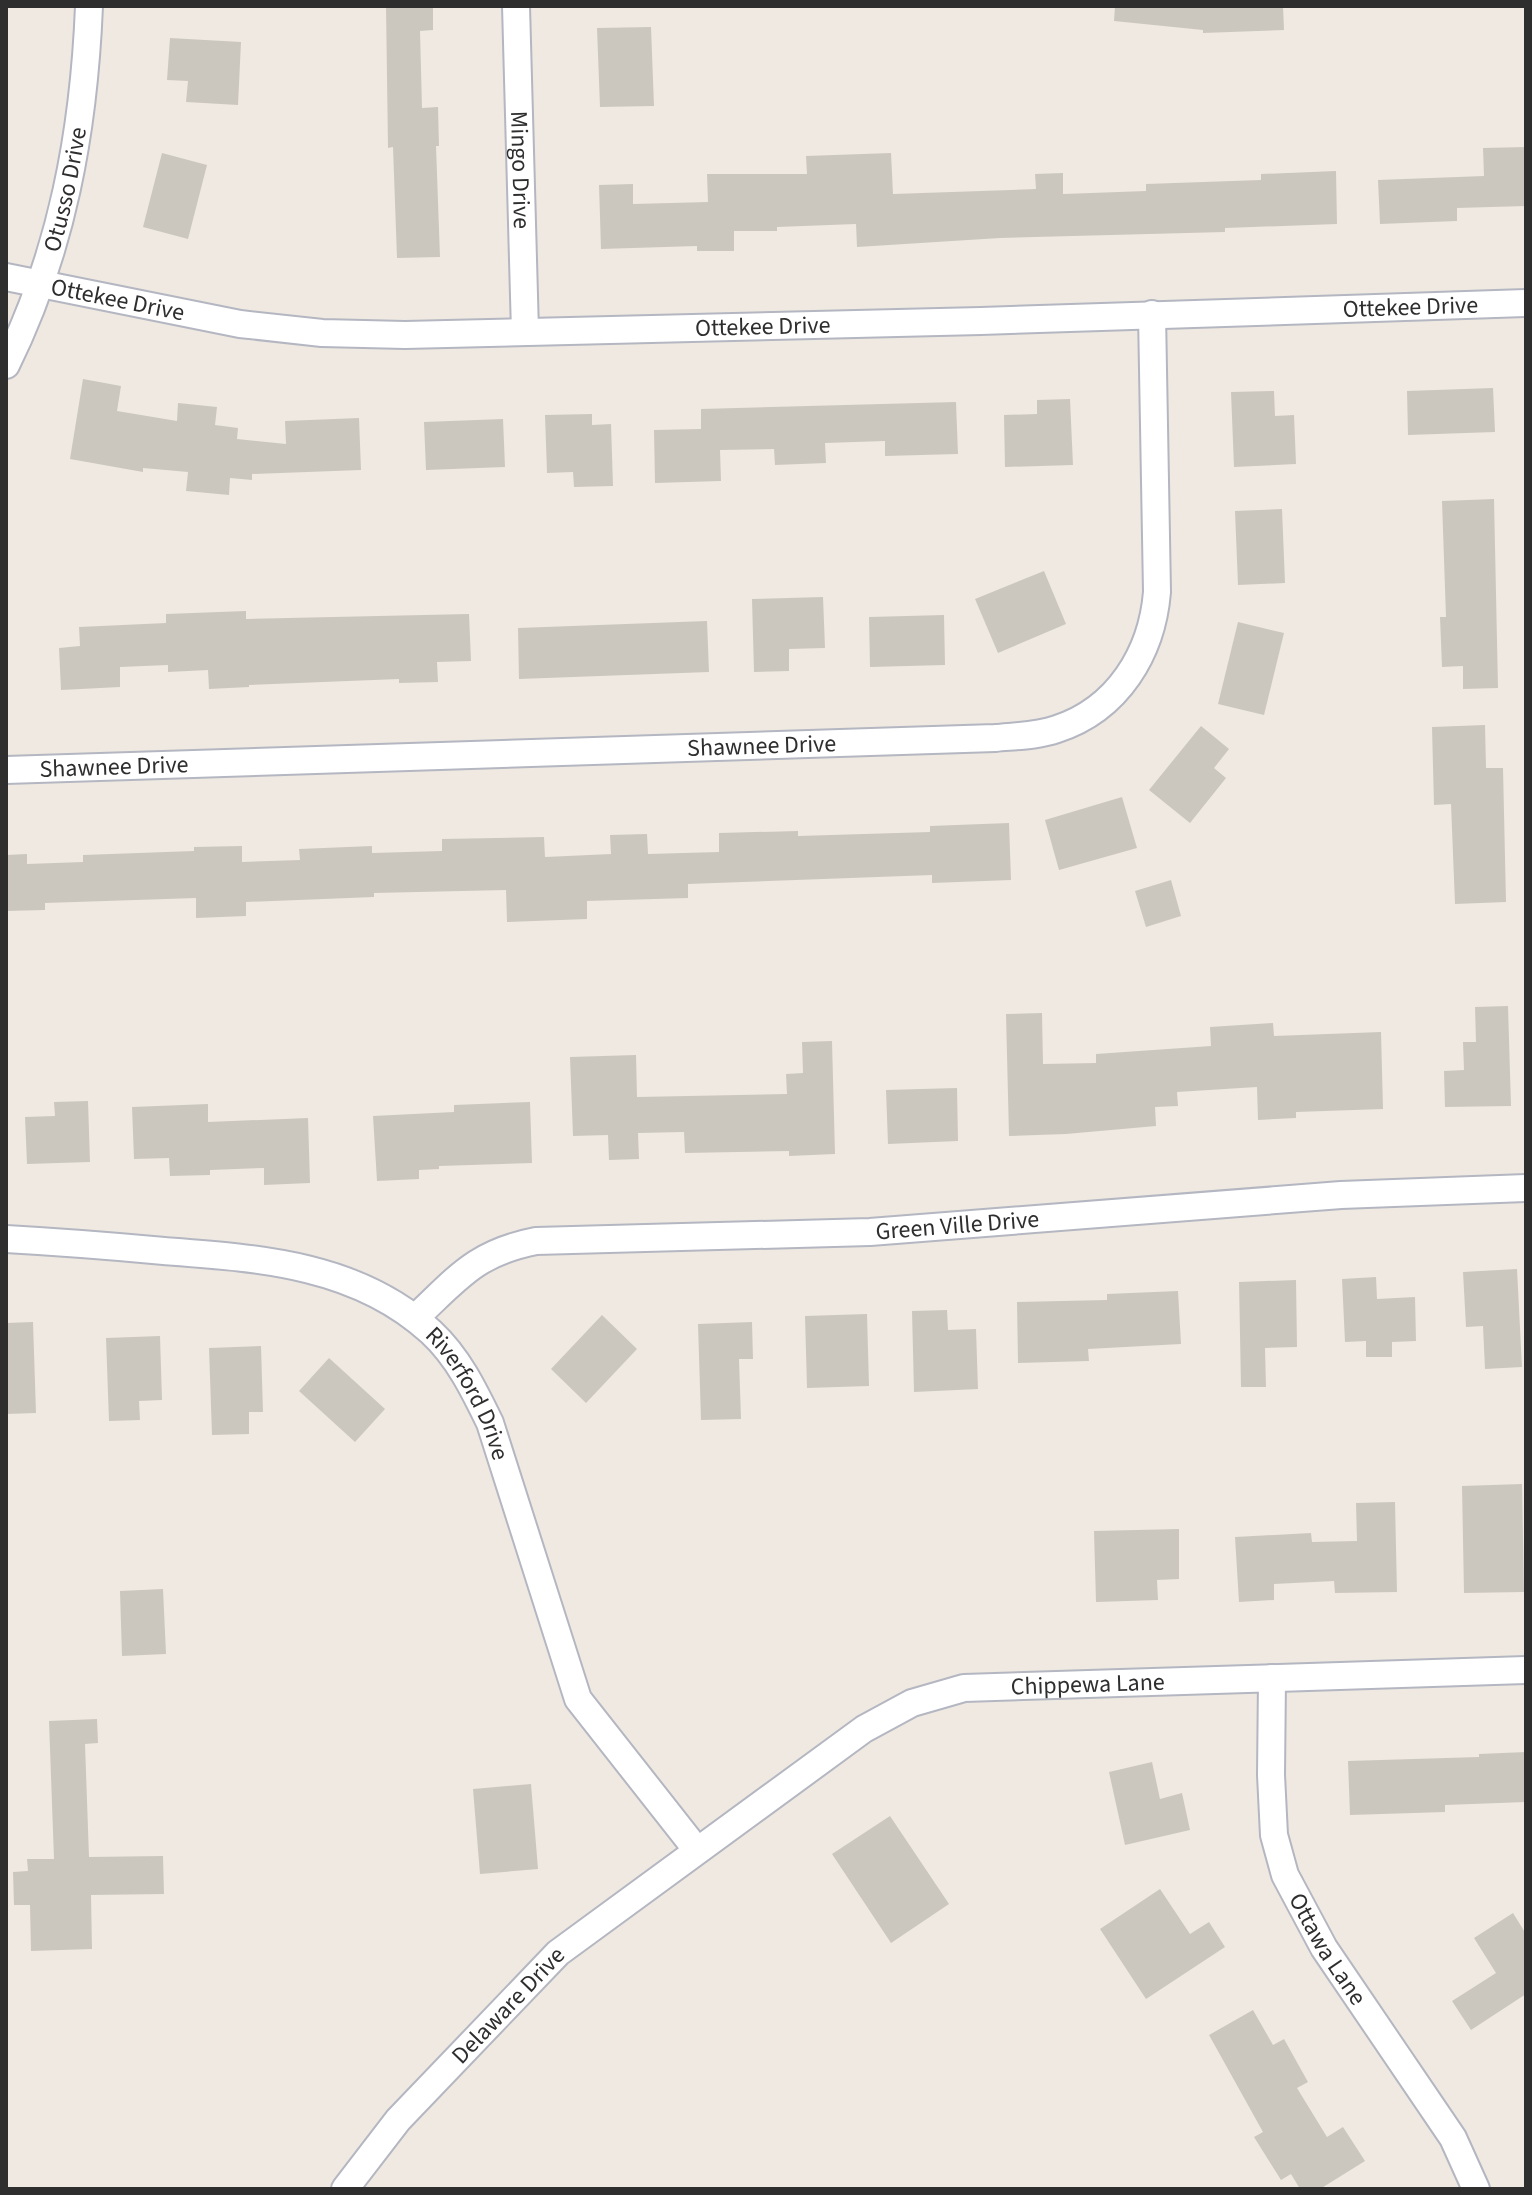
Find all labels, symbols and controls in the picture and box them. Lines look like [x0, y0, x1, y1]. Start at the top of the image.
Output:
street label: Mingo Drive [501, 110, 539, 229]
street label: Otusso Drive [35, 125, 96, 256]
street label: Ottekee Drive [48, 269, 187, 330]
street label: Ottekee Drive [1342, 288, 1479, 327]
street label: Ottekee Drive [695, 308, 831, 346]
street label: Shawnee Drive [687, 726, 837, 766]
street label: Shawnee Drive [39, 747, 189, 787]
street label: Green Ville Drive [874, 1202, 1040, 1250]
street label: Riverford Drive [417, 1319, 518, 1465]
street label: Chippewa Lane [1010, 1665, 1165, 1704]
street label: Ottawa Lane [1280, 1887, 1375, 2012]
street label: Delaware Drive [444, 1939, 573, 2072]

